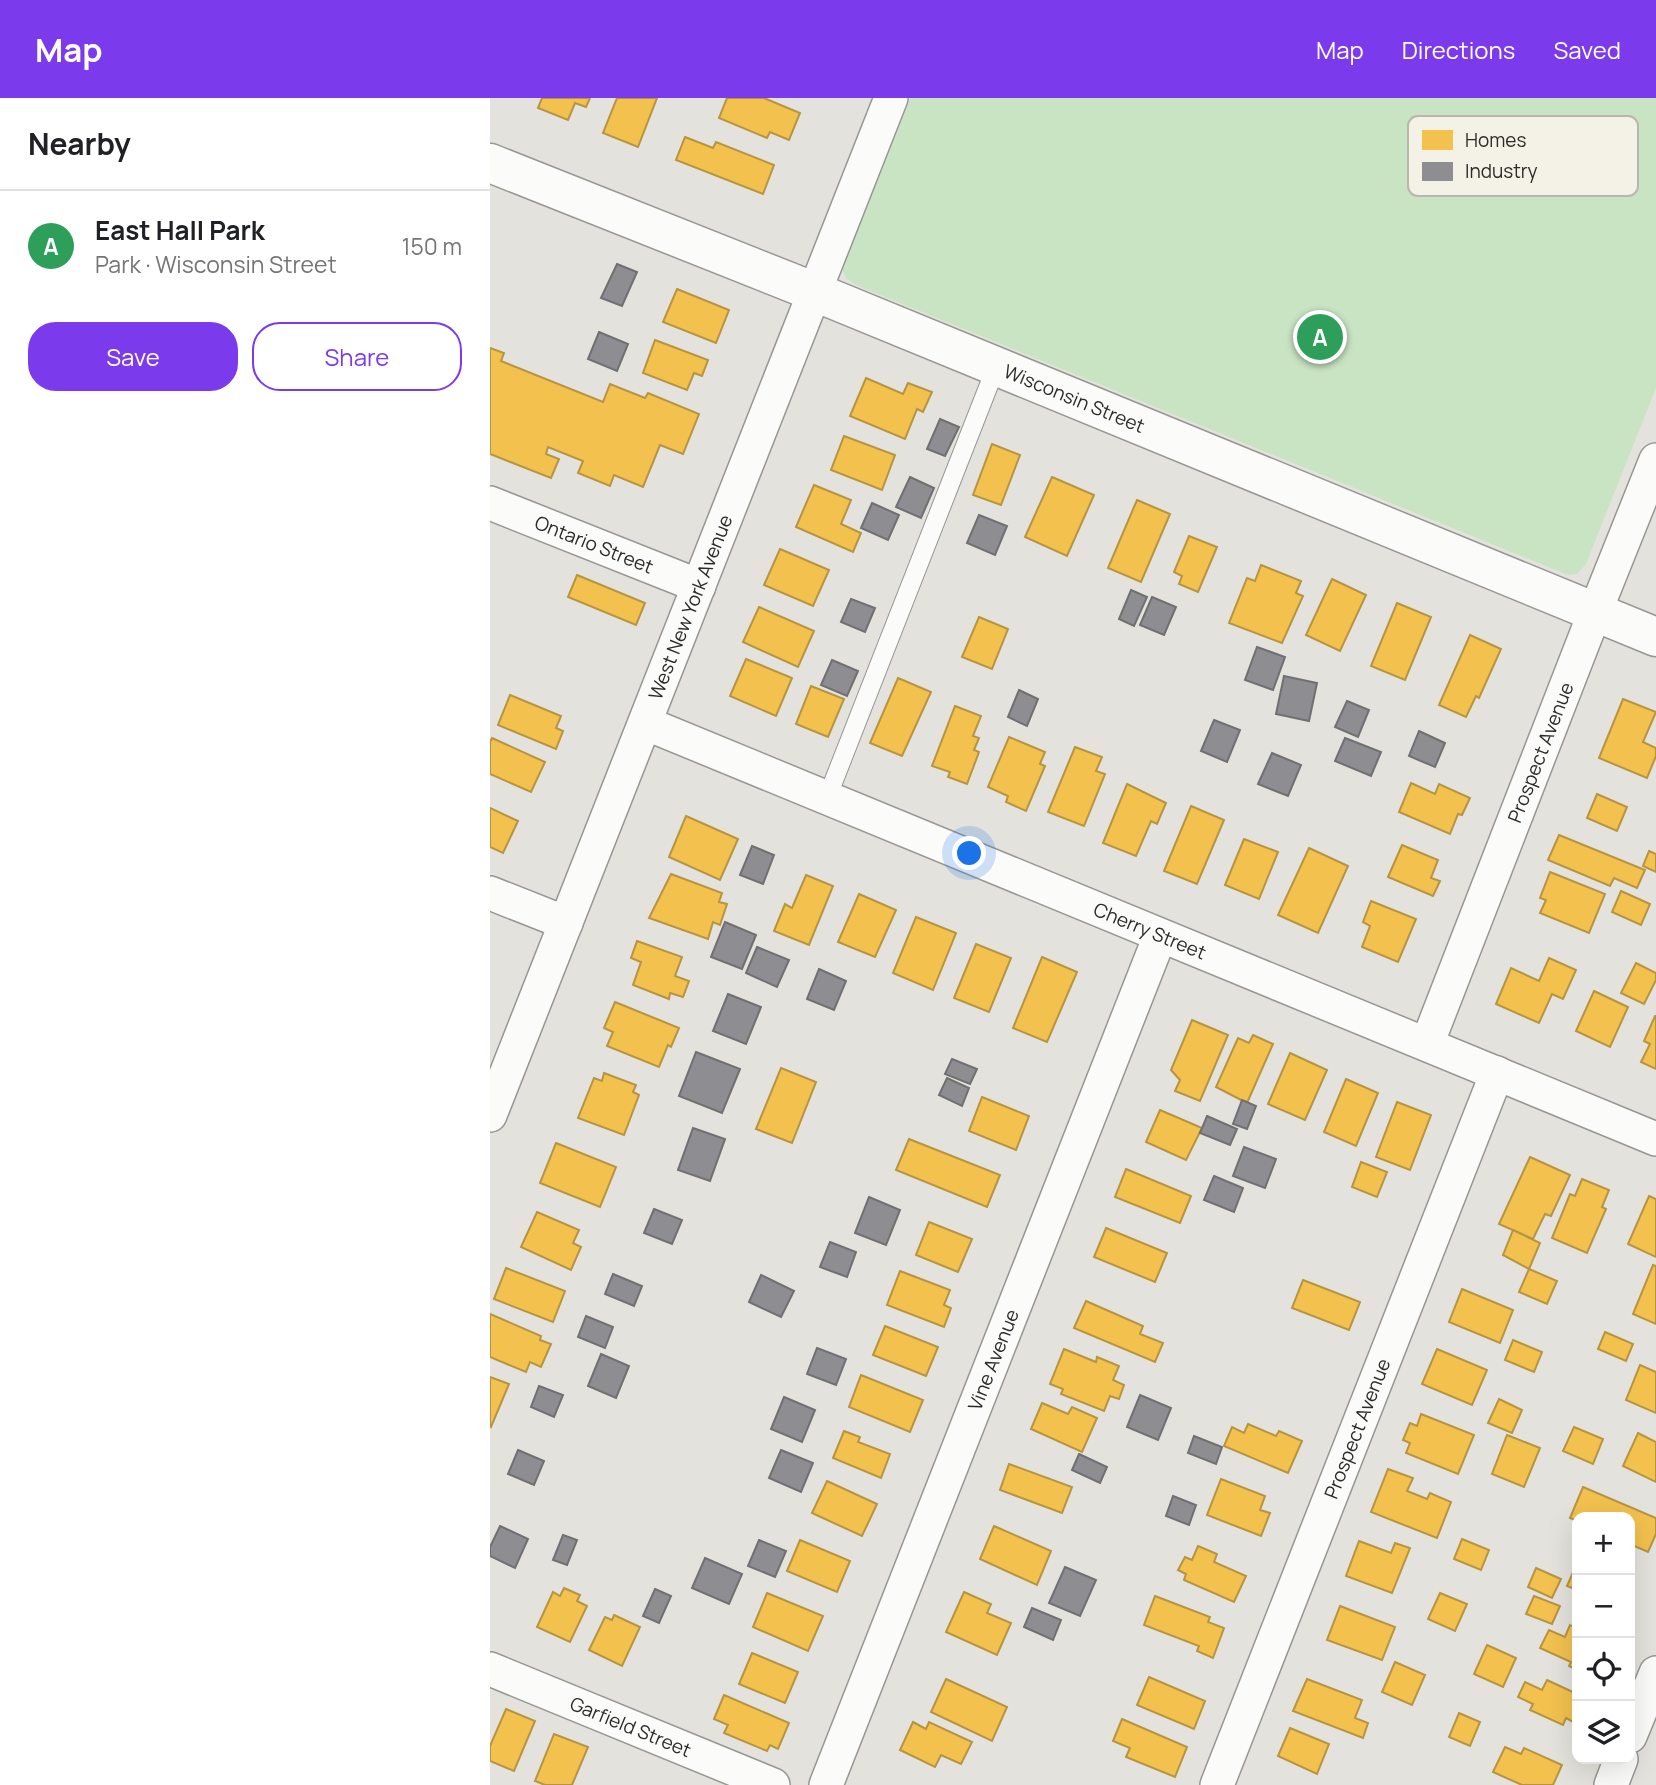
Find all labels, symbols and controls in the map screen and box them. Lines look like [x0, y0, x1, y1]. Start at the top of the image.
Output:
text: Map [35, 27, 103, 72]
text: Map [1316, 33, 1364, 66]
text: Directions [1402, 33, 1515, 66]
text: Saved [1553, 33, 1621, 66]
legend [1408, 116, 1638, 196]
text: Nearby [28, 123, 131, 164]
text: Homes [1465, 127, 1526, 153]
text: Industry [1465, 158, 1538, 184]
text: East Hall Park [95, 212, 265, 248]
text: A [43, 230, 59, 262]
text: 150 m [402, 230, 462, 262]
text: Park · Wisconsin Street [95, 248, 337, 280]
pin: A [1297, 311, 1343, 363]
button: Save [28, 322, 238, 391]
button: Share [252, 322, 462, 391]
street label: Wisconsin Street [1000, 358, 1149, 439]
street label: Ontario Street [531, 509, 657, 580]
street label: West New York Avenue [642, 511, 738, 703]
street label: Prospect Avenue [1501, 678, 1580, 826]
your location [952, 836, 986, 870]
street label: Cherry Street [1090, 896, 1210, 965]
street label: Vine Avenue [962, 1305, 1025, 1414]
street label: Prospect Avenue [1318, 1355, 1396, 1503]
map controls [1572, 1512, 1635, 1764]
button: + [1572, 1512, 1635, 1575]
button: − [1572, 1575, 1635, 1638]
button: locate [1572, 1638, 1635, 1701]
street label: Garfield Street [566, 1690, 695, 1763]
button: layers [1572, 1701, 1635, 1764]

